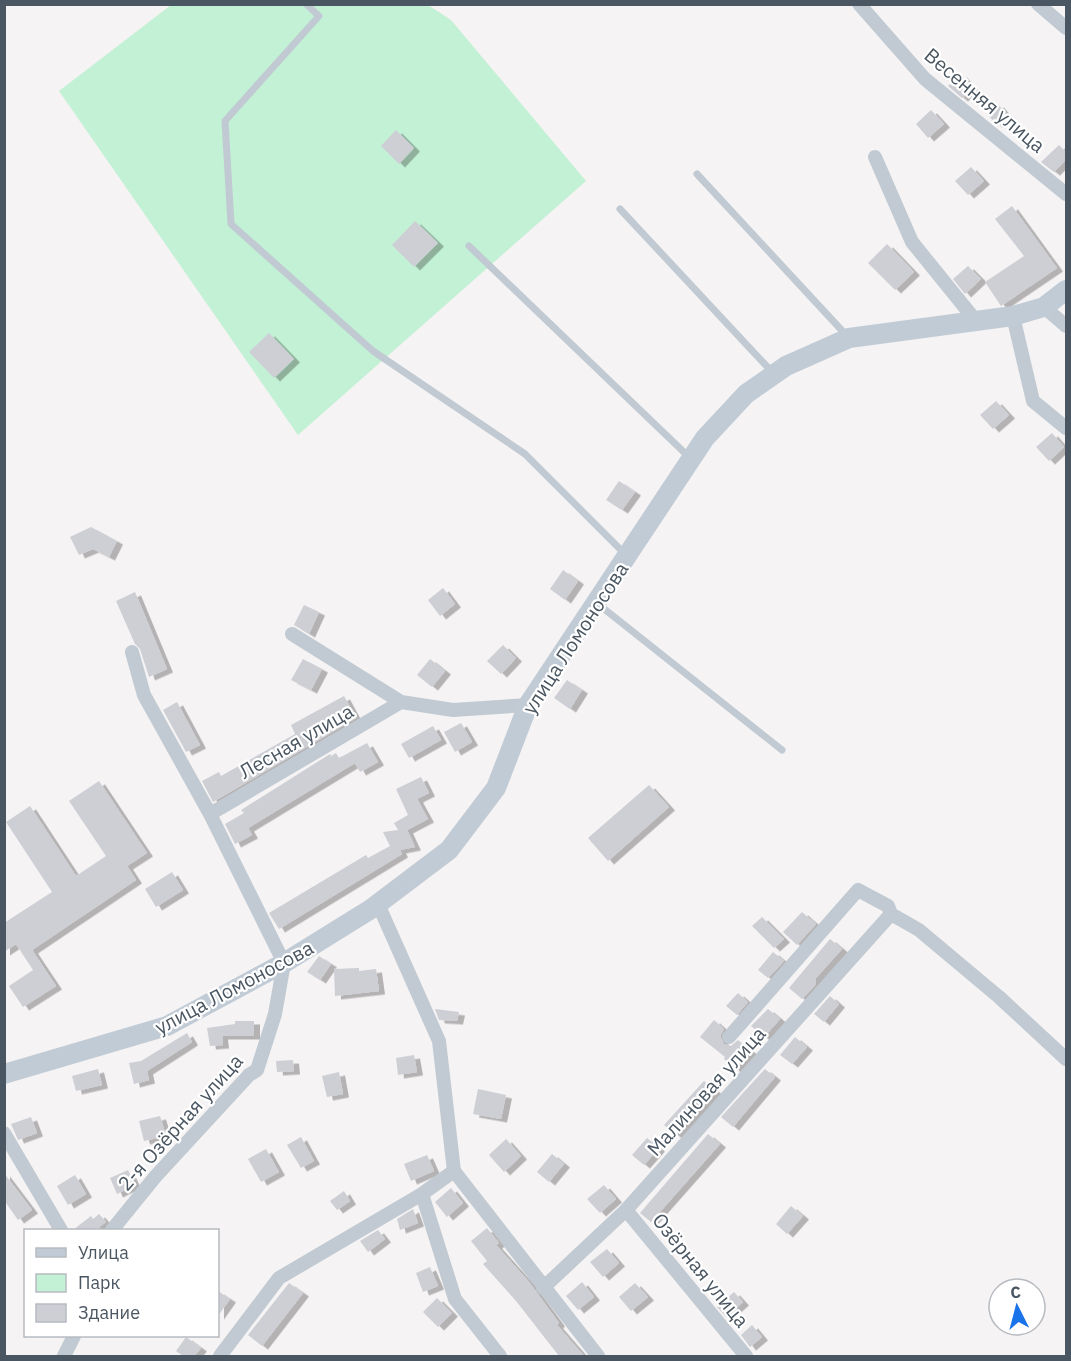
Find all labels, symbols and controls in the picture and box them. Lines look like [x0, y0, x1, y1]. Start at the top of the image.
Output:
street label: Весенняя улица [919, 41, 1051, 159]
street label: улица Ломоносова [516, 557, 634, 719]
street label: Лесная улица [234, 697, 358, 785]
street label: улица Ломоносова [150, 934, 318, 1040]
street label: Малиновая улица [641, 1020, 772, 1162]
street label: 2-я Озёрная улица [111, 1048, 249, 1196]
street label: Озёрная улица [646, 1207, 756, 1333]
legend [24, 1229, 219, 1337]
text: Улица [78, 1241, 129, 1264]
text: Парк [78, 1271, 121, 1294]
north arrow [987, 1277, 1047, 1337]
text: С [1009, 1282, 1022, 1303]
text: Здание [78, 1301, 140, 1324]

